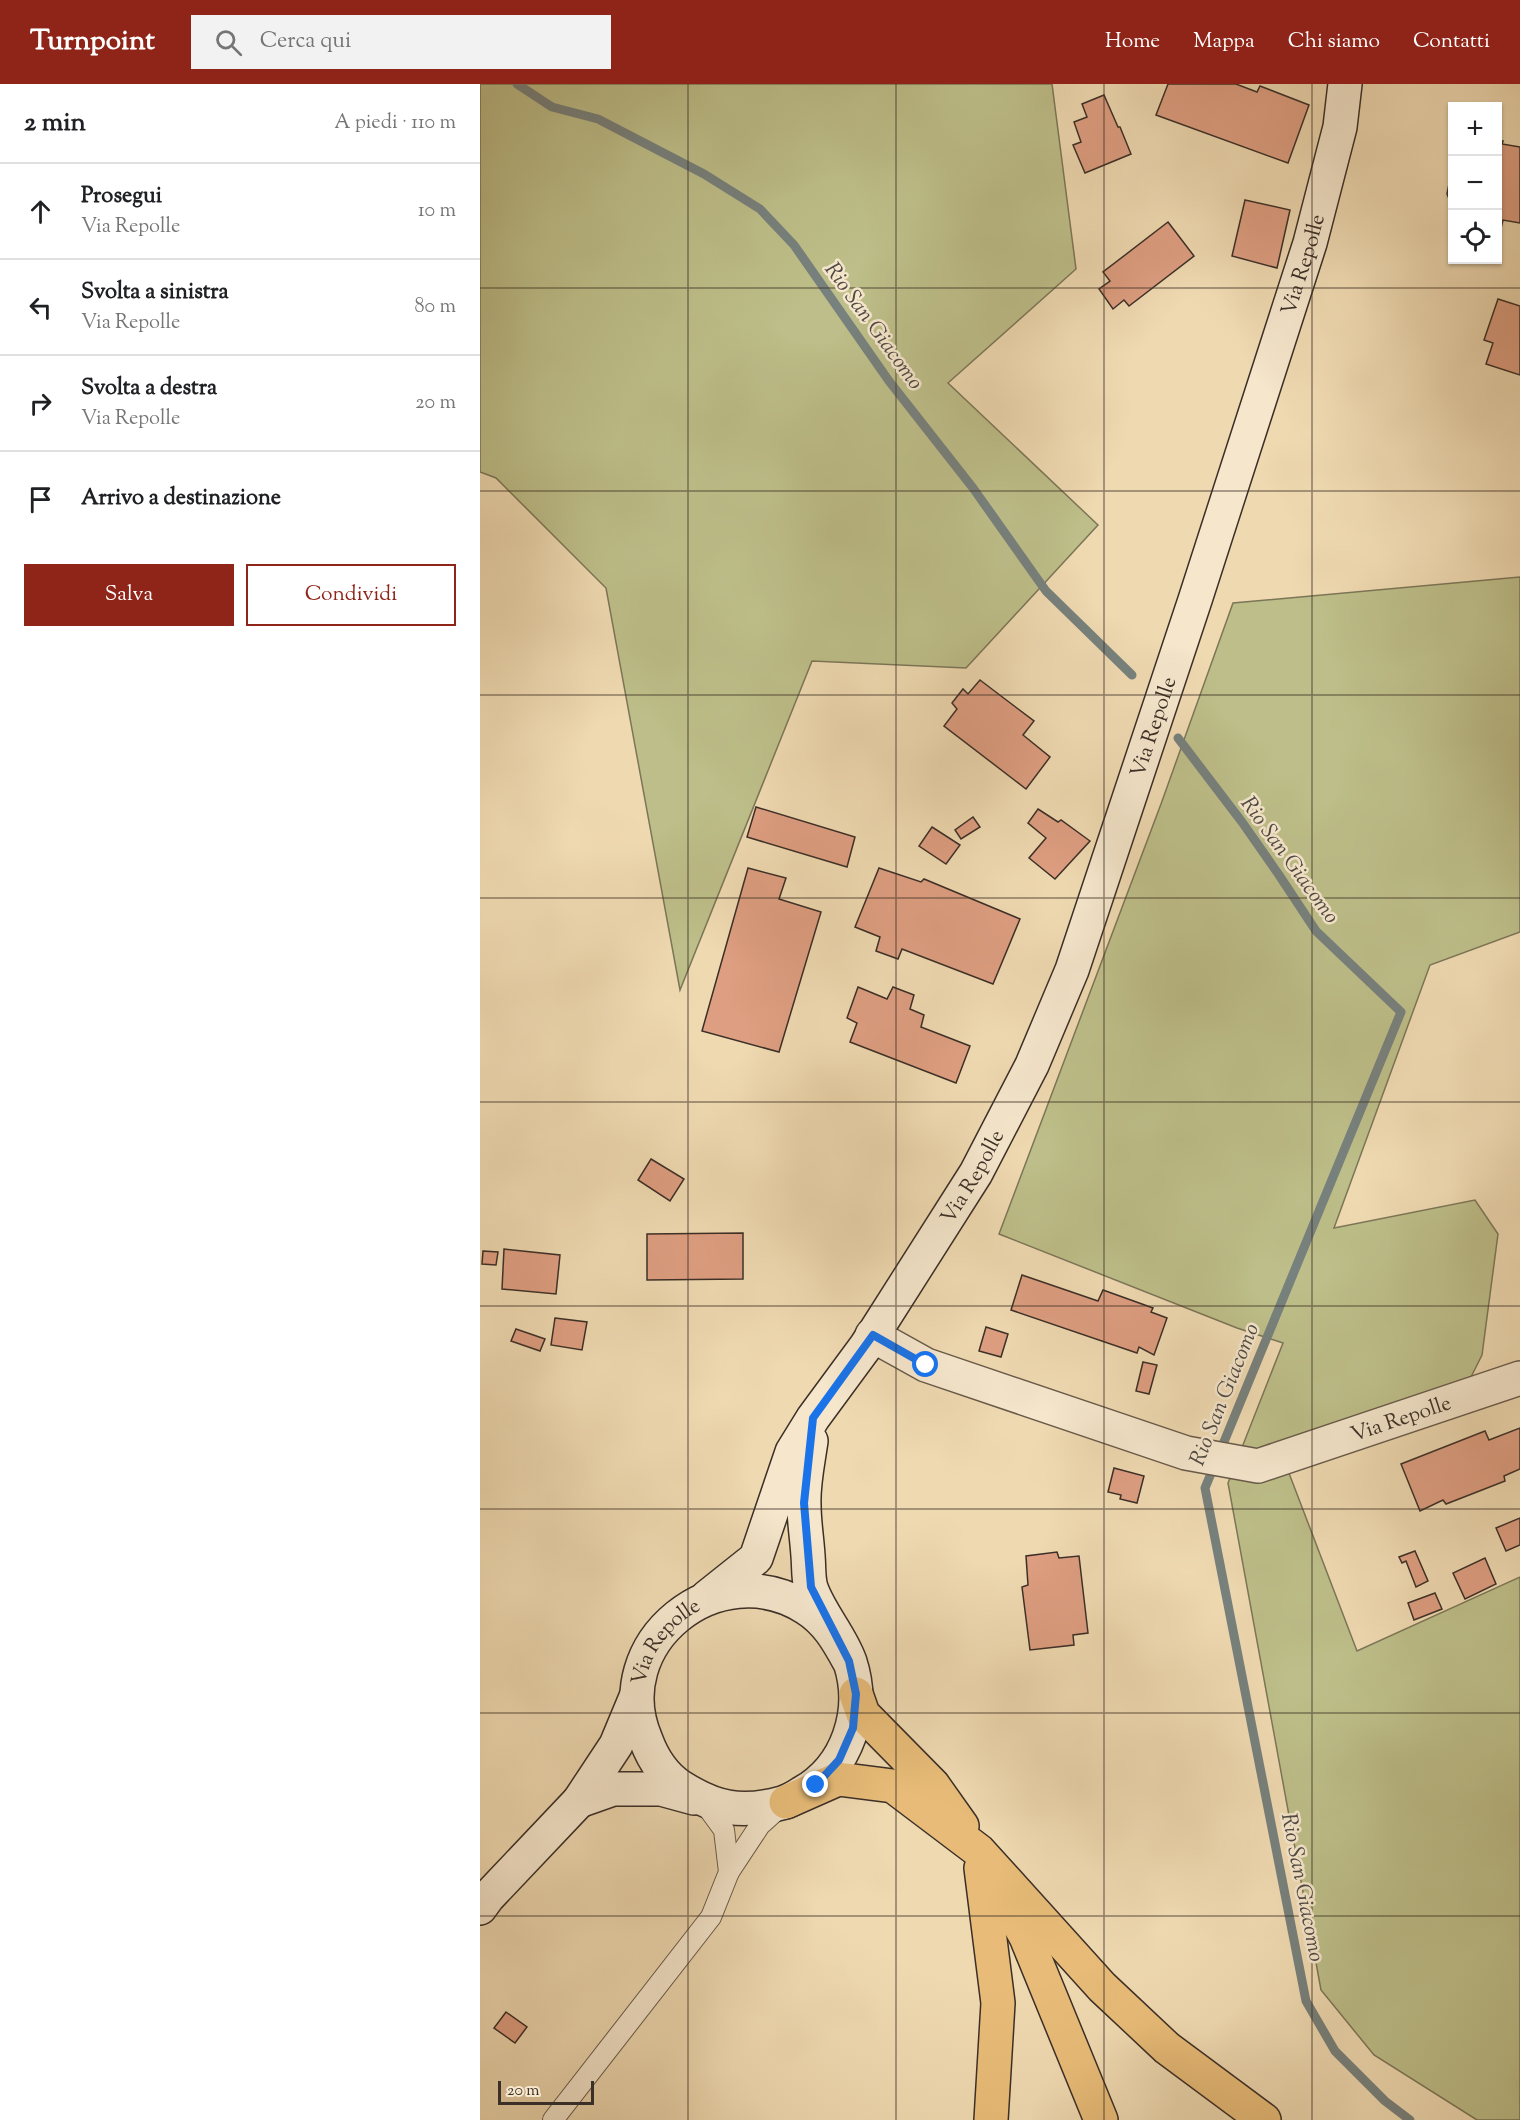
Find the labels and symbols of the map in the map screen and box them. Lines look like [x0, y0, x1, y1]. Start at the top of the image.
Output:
street label: Via Repolle [1275, 211, 1334, 319]
water label: Rio San Giacomo [815, 256, 930, 397]
street label: Via Repolle [1124, 673, 1185, 782]
water label: Rio San Giacomo [1231, 790, 1346, 931]
street label: Via Repolle [934, 1125, 1013, 1230]
water label: Rio San Giacomo [1183, 1319, 1269, 1471]
route start [912, 1351, 938, 1377]
street label: Via Repolle [1347, 1389, 1456, 1451]
street label: Via Repolle [625, 1592, 706, 1688]
route end [802, 1771, 828, 1797]
water label: Rio San Giacomo [1271, 1810, 1331, 1965]
scale bar [498, 2078, 594, 2106]

